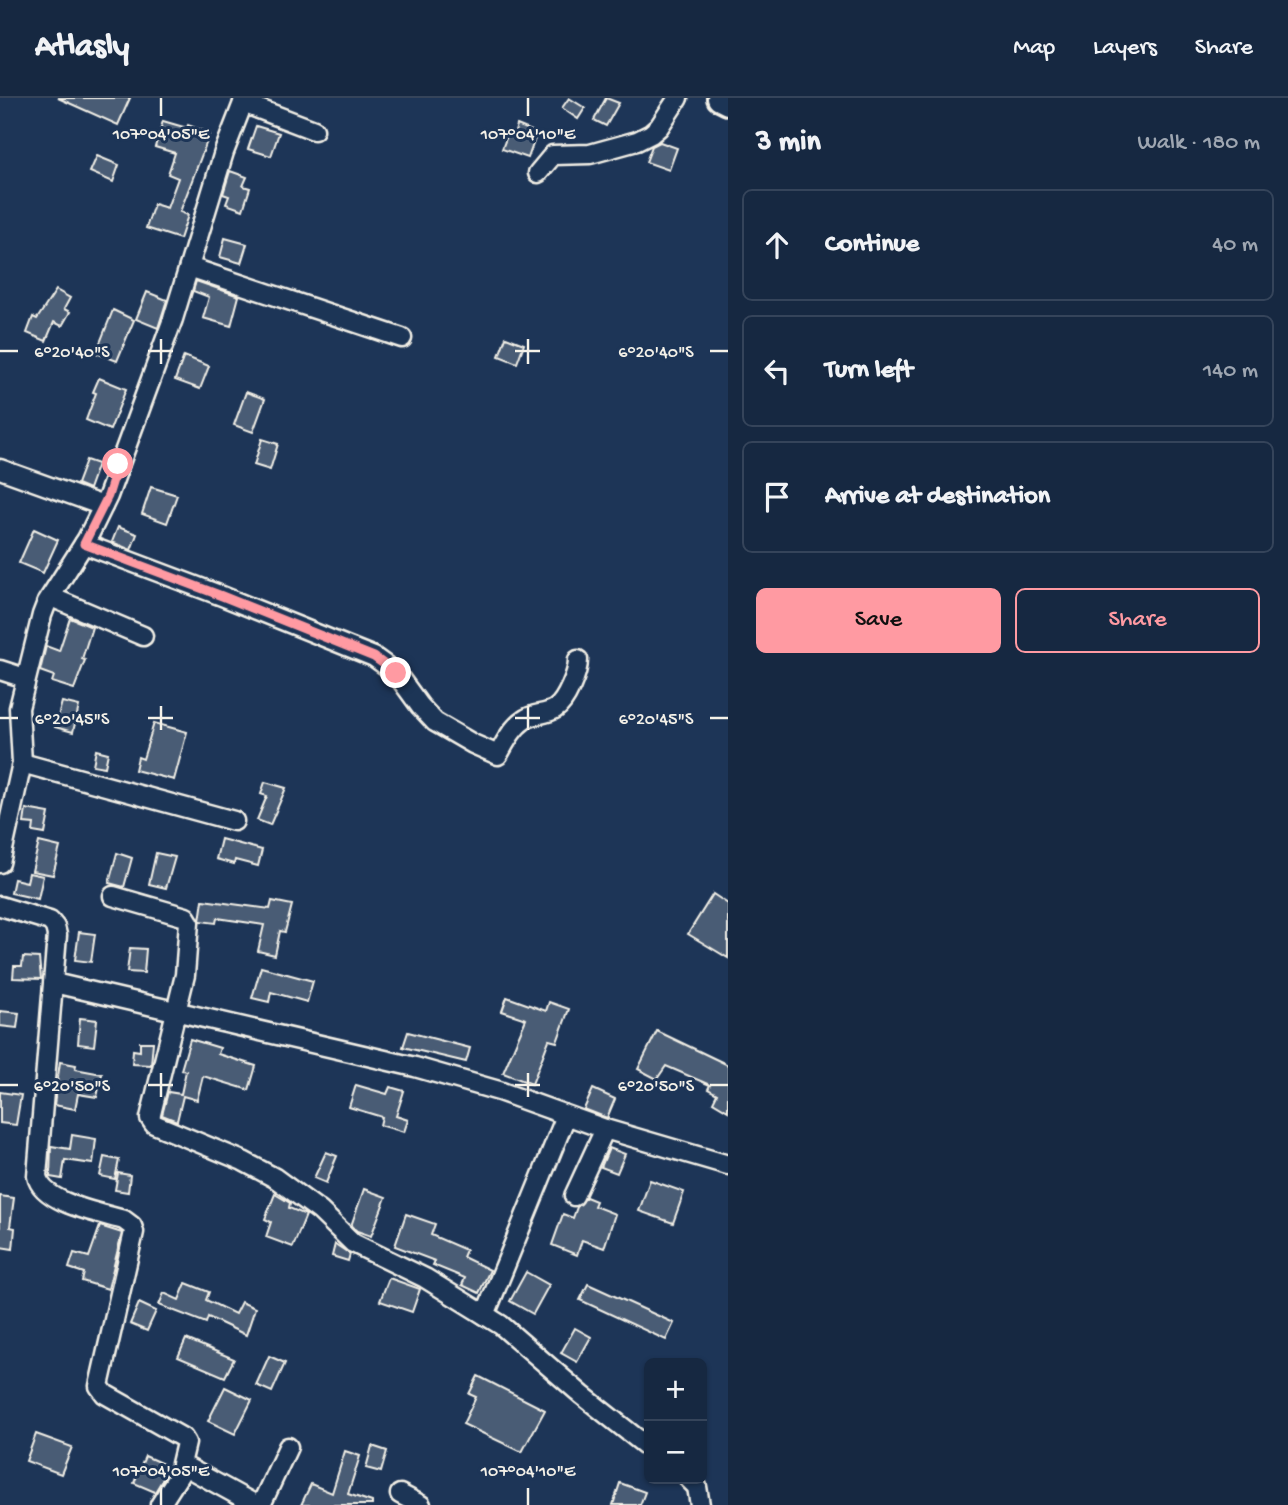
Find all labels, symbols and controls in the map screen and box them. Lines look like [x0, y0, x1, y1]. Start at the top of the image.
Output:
text: Atlasly [35, 29, 129, 67]
text: Map [1013, 34, 1055, 63]
text: Layers [1093, 34, 1157, 63]
text: Share [1195, 34, 1253, 63]
text: 107°04'05"E [112, 125, 210, 146]
text: 107°04'10"E [480, 125, 576, 146]
text: 3 min [756, 126, 821, 161]
text: Walk · 180 m [1138, 130, 1260, 157]
icon: ahead [758, 226, 796, 264]
text: Continue [825, 230, 919, 261]
text: 40 m [1212, 232, 1258, 259]
text: 6°20'40"S [34, 343, 110, 364]
text: 6°20'40"S [618, 343, 694, 364]
icon: left [758, 352, 796, 390]
text: Turn left [825, 356, 913, 387]
text: 140 m [1203, 358, 1258, 385]
route start [102, 448, 133, 479]
icon: arrive [758, 478, 796, 516]
text: Arrive at destination [825, 482, 1050, 513]
button: Save [756, 588, 1001, 653]
button: Share [1015, 588, 1260, 653]
route end [380, 657, 411, 688]
text: 6°20'45"S [35, 710, 110, 731]
text: 6°20'45"S [619, 710, 694, 731]
text: 6°20'50"S [34, 1077, 111, 1098]
text: 6°20'50"S [618, 1077, 695, 1098]
map controls [644, 1358, 707, 1484]
button: + [644, 1358, 707, 1421]
button: − [644, 1421, 707, 1484]
text: 107°04'05"E [112, 1462, 210, 1483]
text: 107°04'10"E [480, 1462, 576, 1483]

